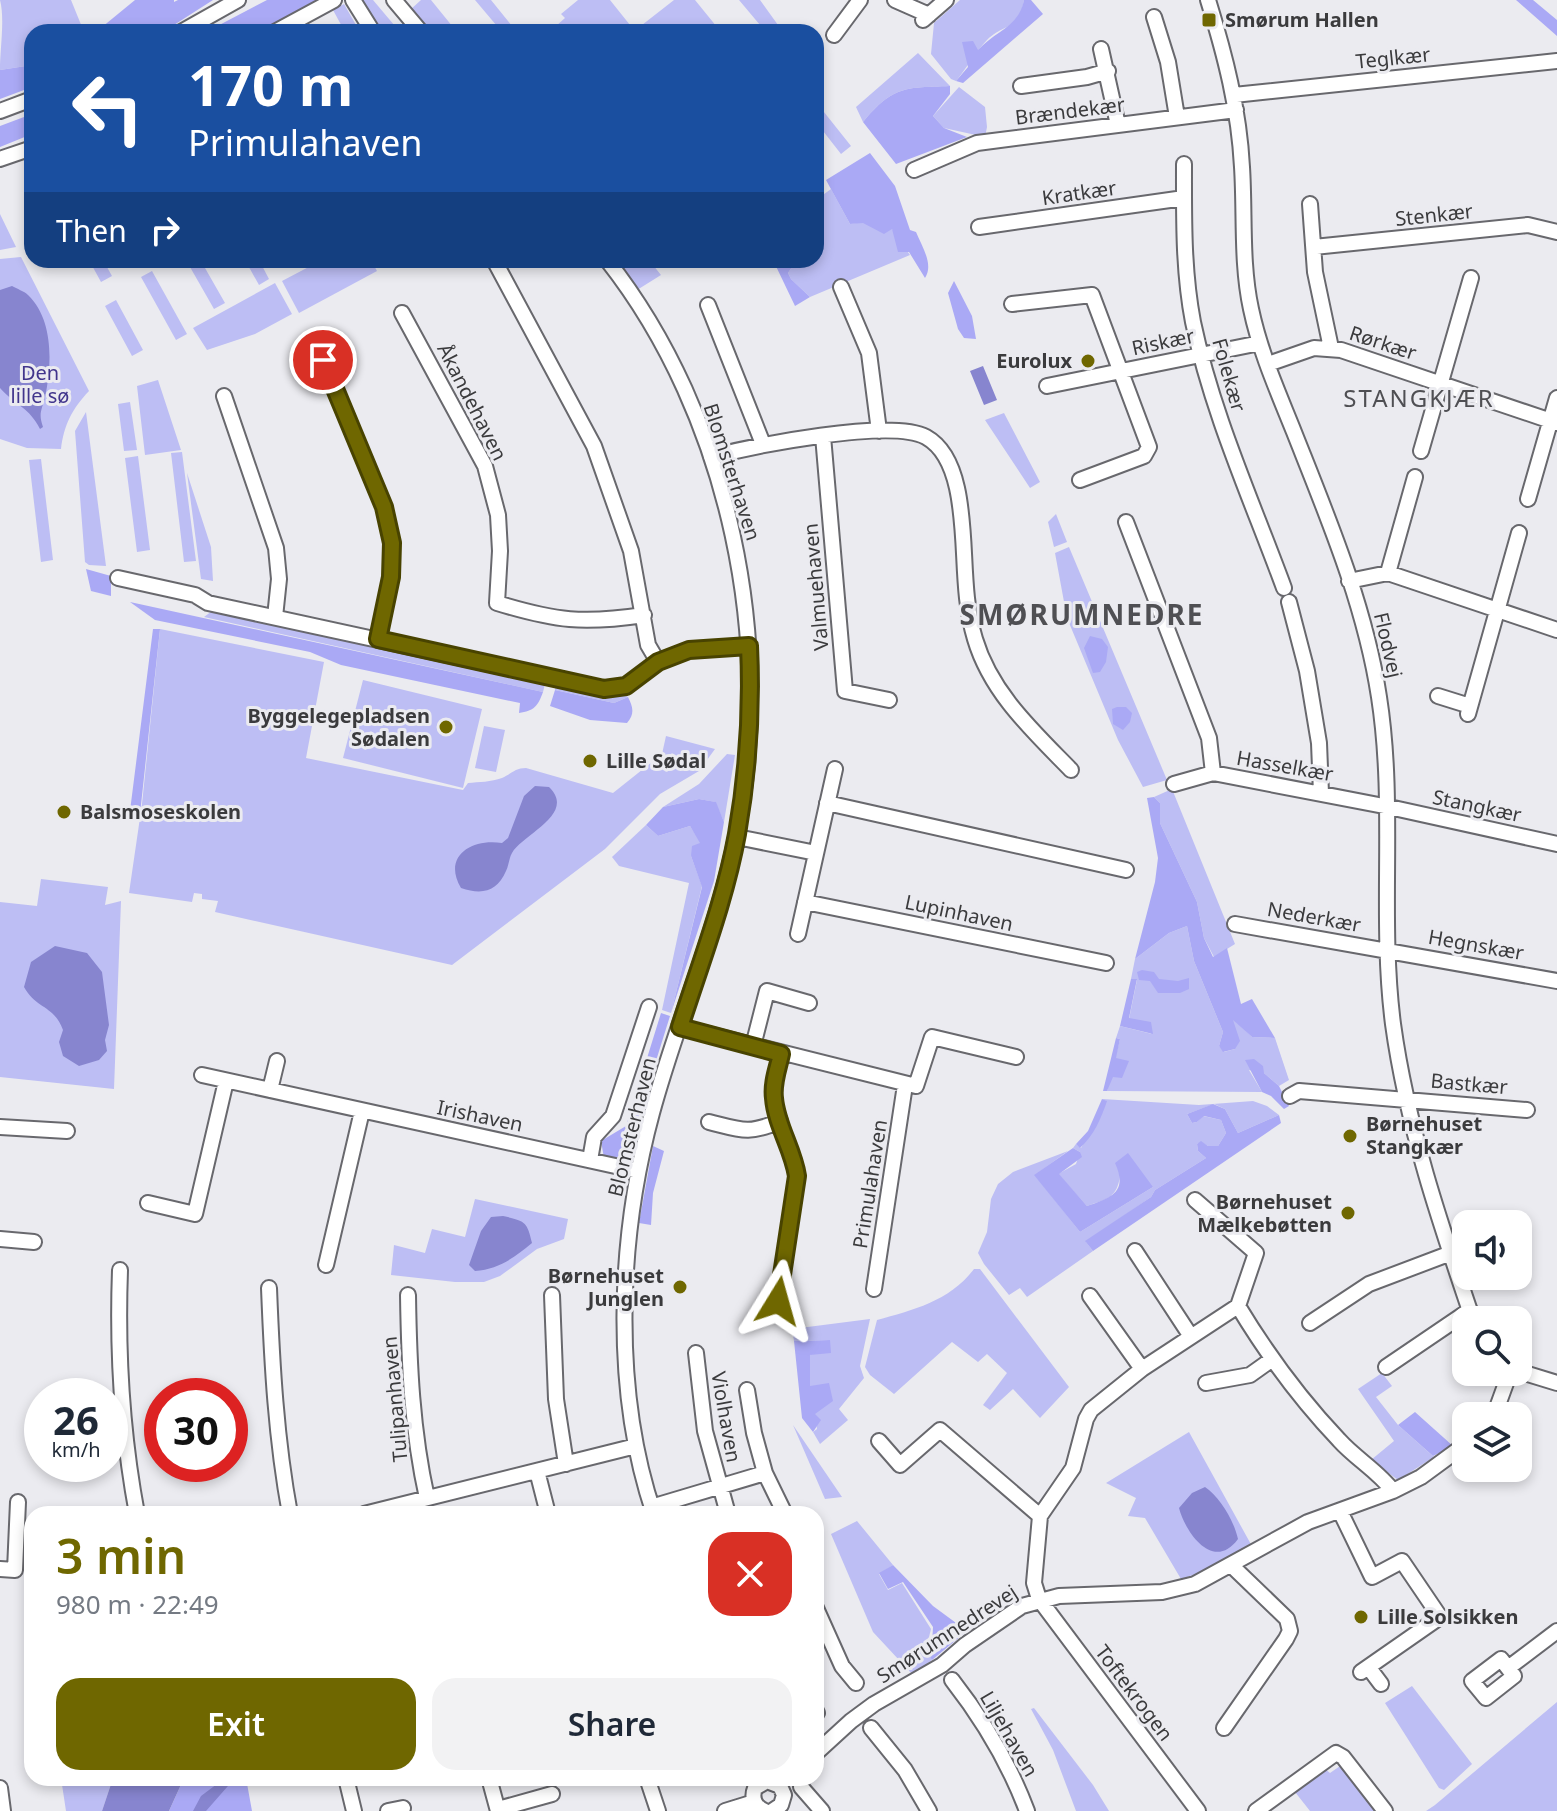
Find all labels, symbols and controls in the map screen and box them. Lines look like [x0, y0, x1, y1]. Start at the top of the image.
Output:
place label: Smørum Hallen [1225, 6, 1379, 33]
marker: Smørum Hallen [1200, 11, 1218, 29]
street label: Teglkær [1354, 40, 1431, 75]
text: 170 m [188, 46, 353, 122]
icon: left [56, 56, 160, 160]
street label: Brændekær [1014, 90, 1126, 131]
text: Primulahaven [188, 118, 423, 167]
street label: Kratkær [1040, 174, 1118, 211]
street label: Stenkær [1394, 197, 1474, 232]
icon: right [143, 208, 187, 252]
text: Then [56, 210, 127, 251]
street label: Rørkær [1346, 319, 1420, 366]
street label: Riskær [1129, 322, 1197, 361]
pin [289, 326, 357, 394]
street label: Folekær [1206, 335, 1253, 415]
icon: arrive [301, 338, 345, 382]
street label: Åkandehaven [431, 339, 514, 465]
place label: Eurolux [996, 347, 1072, 374]
marker: Eurolux [1079, 352, 1097, 370]
park label: Den lille sø [11, 359, 69, 409]
district label: STANGKJÆR [1343, 381, 1495, 414]
street label: Blomsterhaven [698, 400, 767, 544]
street label: Valmuehaven [796, 522, 835, 652]
district label: SMØRUMNEDRE [960, 595, 1204, 633]
street label: Flodvej [1368, 609, 1409, 680]
place label: Byggelegepladsen Sødalen [247, 702, 430, 752]
marker: Byggelegepladsen Sødalen [437, 718, 455, 736]
street label: Hasselkær [1235, 744, 1336, 787]
place label: Lille Sødal [606, 747, 706, 774]
marker: Lille Sødal [581, 752, 599, 770]
street label: Stangkær [1430, 783, 1524, 828]
place label: Balsmoseskolen [80, 798, 241, 825]
marker: Balsmoseskolen [55, 803, 73, 821]
street label: Lupinhaven [902, 888, 1016, 937]
street label: Nederkær [1265, 895, 1363, 938]
street label: Hegnskær [1426, 923, 1526, 966]
street label: Blomsterhaven [601, 1054, 662, 1199]
street label: Bastkær [1429, 1067, 1509, 1100]
street label: Irishaven [435, 1093, 526, 1138]
place label: Børnehuset Stangkær [1366, 1110, 1483, 1160]
street label: Primulahaven [846, 1117, 893, 1250]
marker: Børnehuset Stangkær [1341, 1127, 1359, 1145]
place label: Børnehuset Mælkebøtten [1197, 1188, 1332, 1238]
marker: Børnehuset Mælkebøtten [1339, 1204, 1357, 1222]
map controls [1452, 1210, 1532, 1482]
button: sound [1452, 1210, 1532, 1290]
position arrow [736, 1259, 820, 1343]
place label: Børnehuset Junglen [548, 1262, 664, 1312]
marker: Børnehuset Junglen [671, 1278, 689, 1296]
button: search [1452, 1306, 1532, 1386]
street label: Tulipanhaven [376, 1335, 413, 1463]
street label: Violhaven [705, 1369, 748, 1464]
speed limit sign: 30 [144, 1378, 248, 1482]
text: 26 [53, 1392, 99, 1447]
button: layers [1452, 1402, 1532, 1482]
text: km/h [51, 1436, 101, 1463]
text: 3 min [56, 1523, 186, 1588]
button: close [708, 1532, 792, 1616]
street label: Smørumnedrevej [871, 1578, 1022, 1689]
text: 980 m · 22:49 [56, 1586, 219, 1622]
place label: Lille Solsikken [1377, 1603, 1518, 1630]
marker: Lille Solsikken [1352, 1608, 1370, 1626]
street label: Toftekrogen [1089, 1639, 1179, 1746]
button: Exit [56, 1678, 416, 1770]
button: Share [432, 1678, 792, 1770]
street label: Liljehaven [974, 1686, 1045, 1781]

